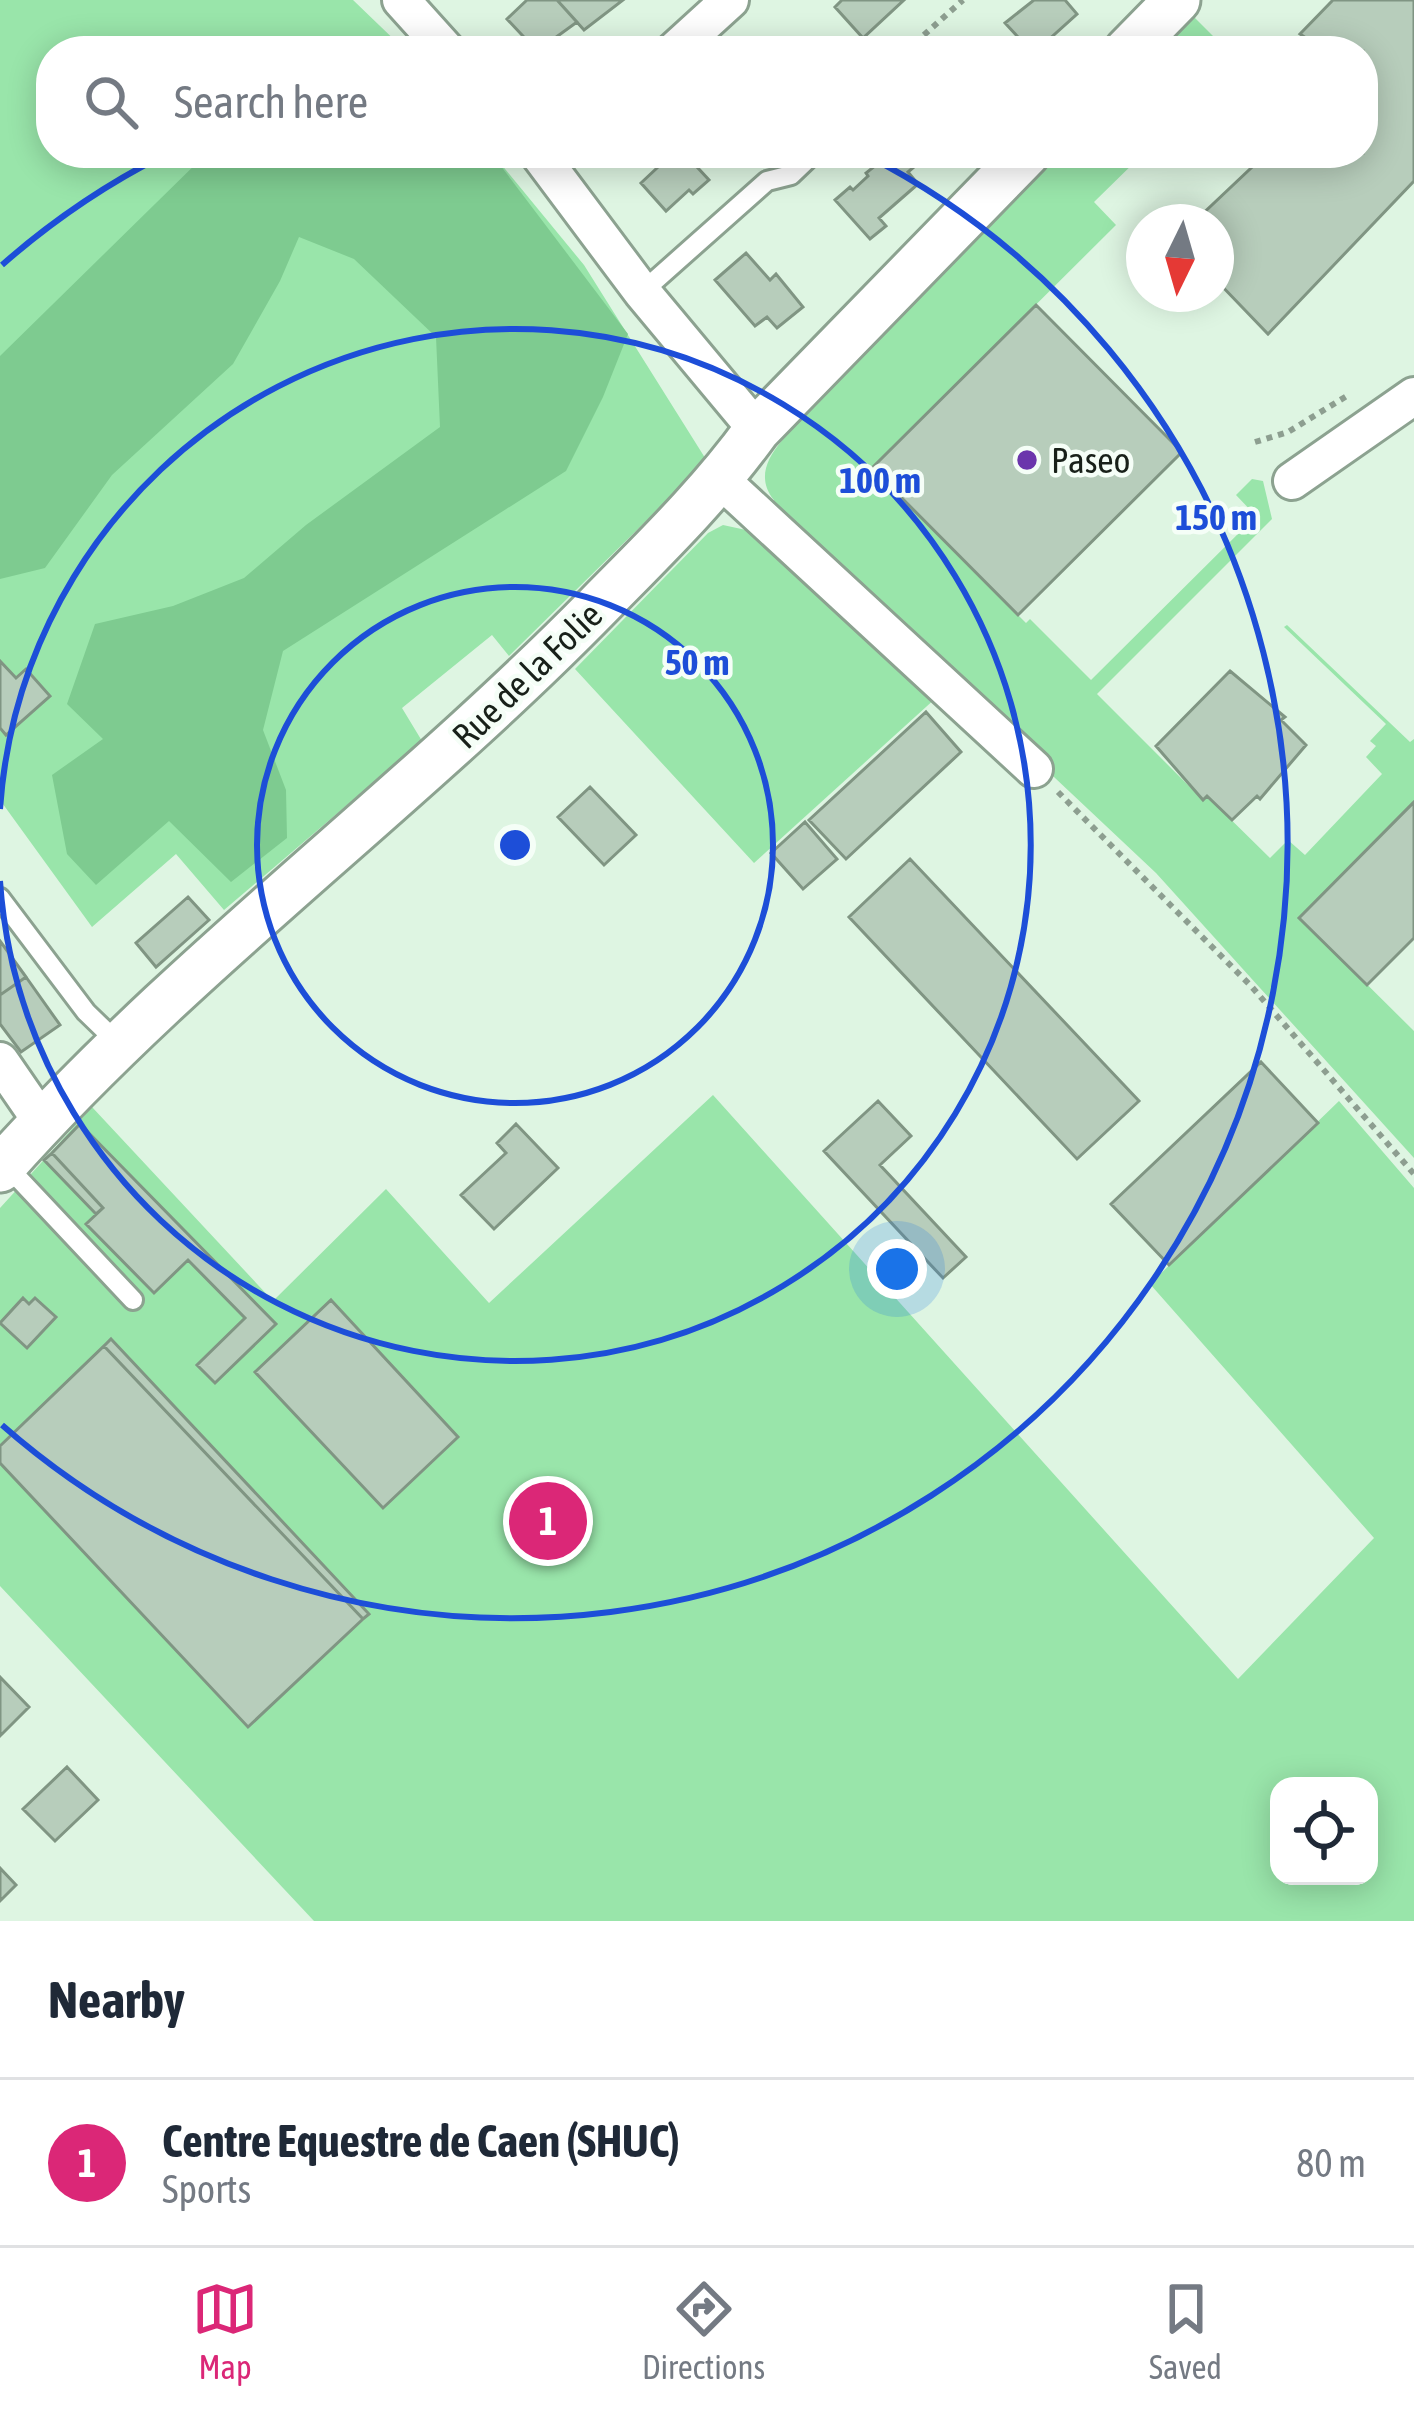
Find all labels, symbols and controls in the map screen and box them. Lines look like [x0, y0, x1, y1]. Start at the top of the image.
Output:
search box [36, 36, 1378, 168]
icon: search [78, 69, 144, 135]
text: Search here [174, 76, 368, 128]
north arrow [1126, 204, 1234, 312]
place label: Paseo [1051, 439, 1130, 481]
marker: Paseo [1014, 447, 1040, 473]
text: 100 m [839, 459, 921, 501]
text: 150 m [1175, 496, 1257, 538]
street label: Rue de la Folie [444, 594, 610, 756]
text: 50 m [665, 641, 729, 683]
centre of rings [494, 824, 536, 866]
your location [867, 1239, 927, 1299]
pin: 1 [509, 1476, 587, 1566]
map controls [1270, 1777, 1378, 1885]
button: locate [1270, 1777, 1378, 1885]
text: Nearby [48, 1970, 185, 2029]
text: Centre Equestre de Caen (SHUC) [162, 2115, 680, 2167]
text: 1 [78, 2141, 96, 2185]
text: 80 m [1296, 2141, 1366, 2185]
text: Sports [162, 2167, 251, 2211]
tab: Map [192, 2276, 258, 2386]
tab: Directions [642, 2276, 765, 2386]
tab: Saved [1149, 2276, 1222, 2386]

